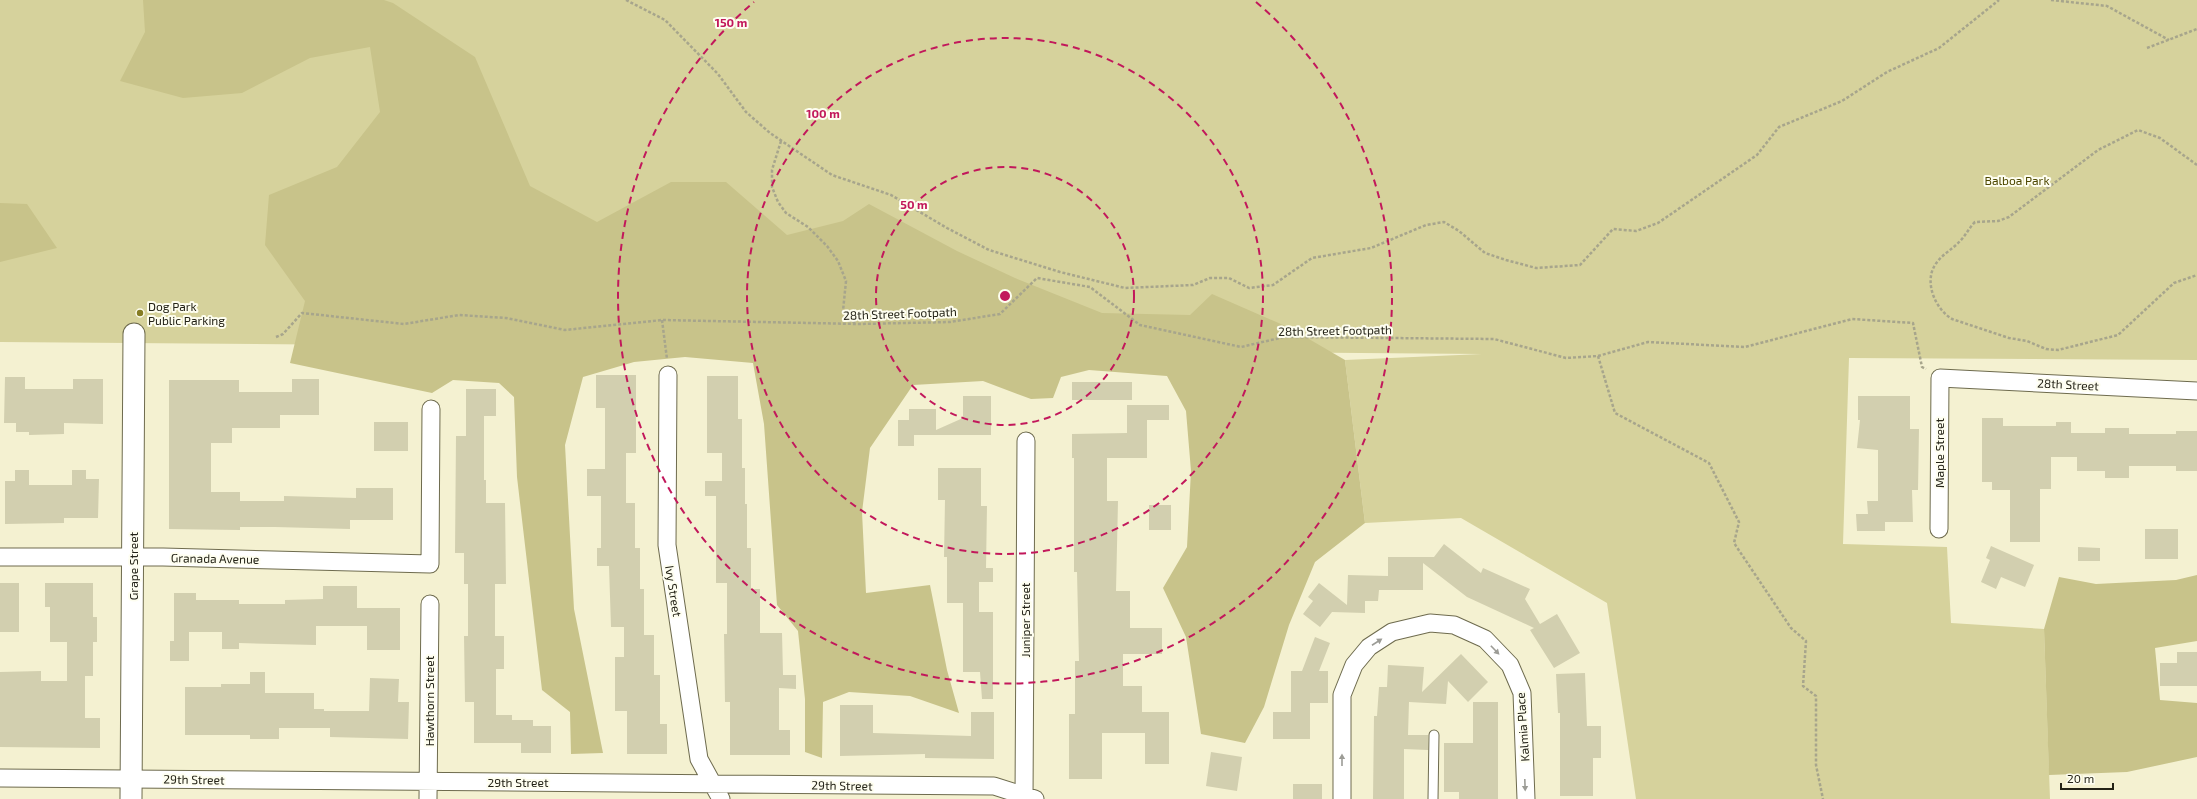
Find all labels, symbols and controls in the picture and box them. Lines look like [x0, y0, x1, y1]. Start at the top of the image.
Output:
text: 150 m [715, 15, 747, 29]
text: 100 m [806, 106, 840, 120]
park label: Balboa Park [1984, 173, 2050, 187]
text: 50 m [900, 197, 928, 211]
centre of rings [998, 289, 1012, 303]
place label: Dog Park Public Parking [148, 299, 225, 327]
street label: 28th Street Footpath [843, 304, 957, 322]
marker: Dog Park Public Parking [135, 308, 145, 318]
street label: 28th Street Footpath [1278, 322, 1392, 338]
street label: 28th Street [2037, 375, 2100, 393]
street label: Maple Street [1932, 418, 1946, 488]
street label: Grape Street [126, 531, 140, 600]
street label: Granada Avenue [171, 550, 259, 566]
street label: Ivy Street [663, 564, 685, 618]
street label: Juniper Street [1018, 582, 1032, 657]
one-way arrow [1372, 638, 1382, 646]
one-way arrow [1490, 645, 1500, 655]
street label: Hawthorn Street [422, 655, 436, 746]
street label: Kalmia Place [1513, 692, 1531, 762]
one-way arrow [1339, 753, 1345, 766]
scale bar [2061, 765, 2113, 791]
street label: 29th Street [163, 771, 225, 787]
text: 20 m [2067, 771, 2094, 785]
street label: 29th Street [487, 775, 549, 789]
street label: 29th Street [811, 777, 873, 793]
one-way arrow [1522, 779, 1528, 792]

